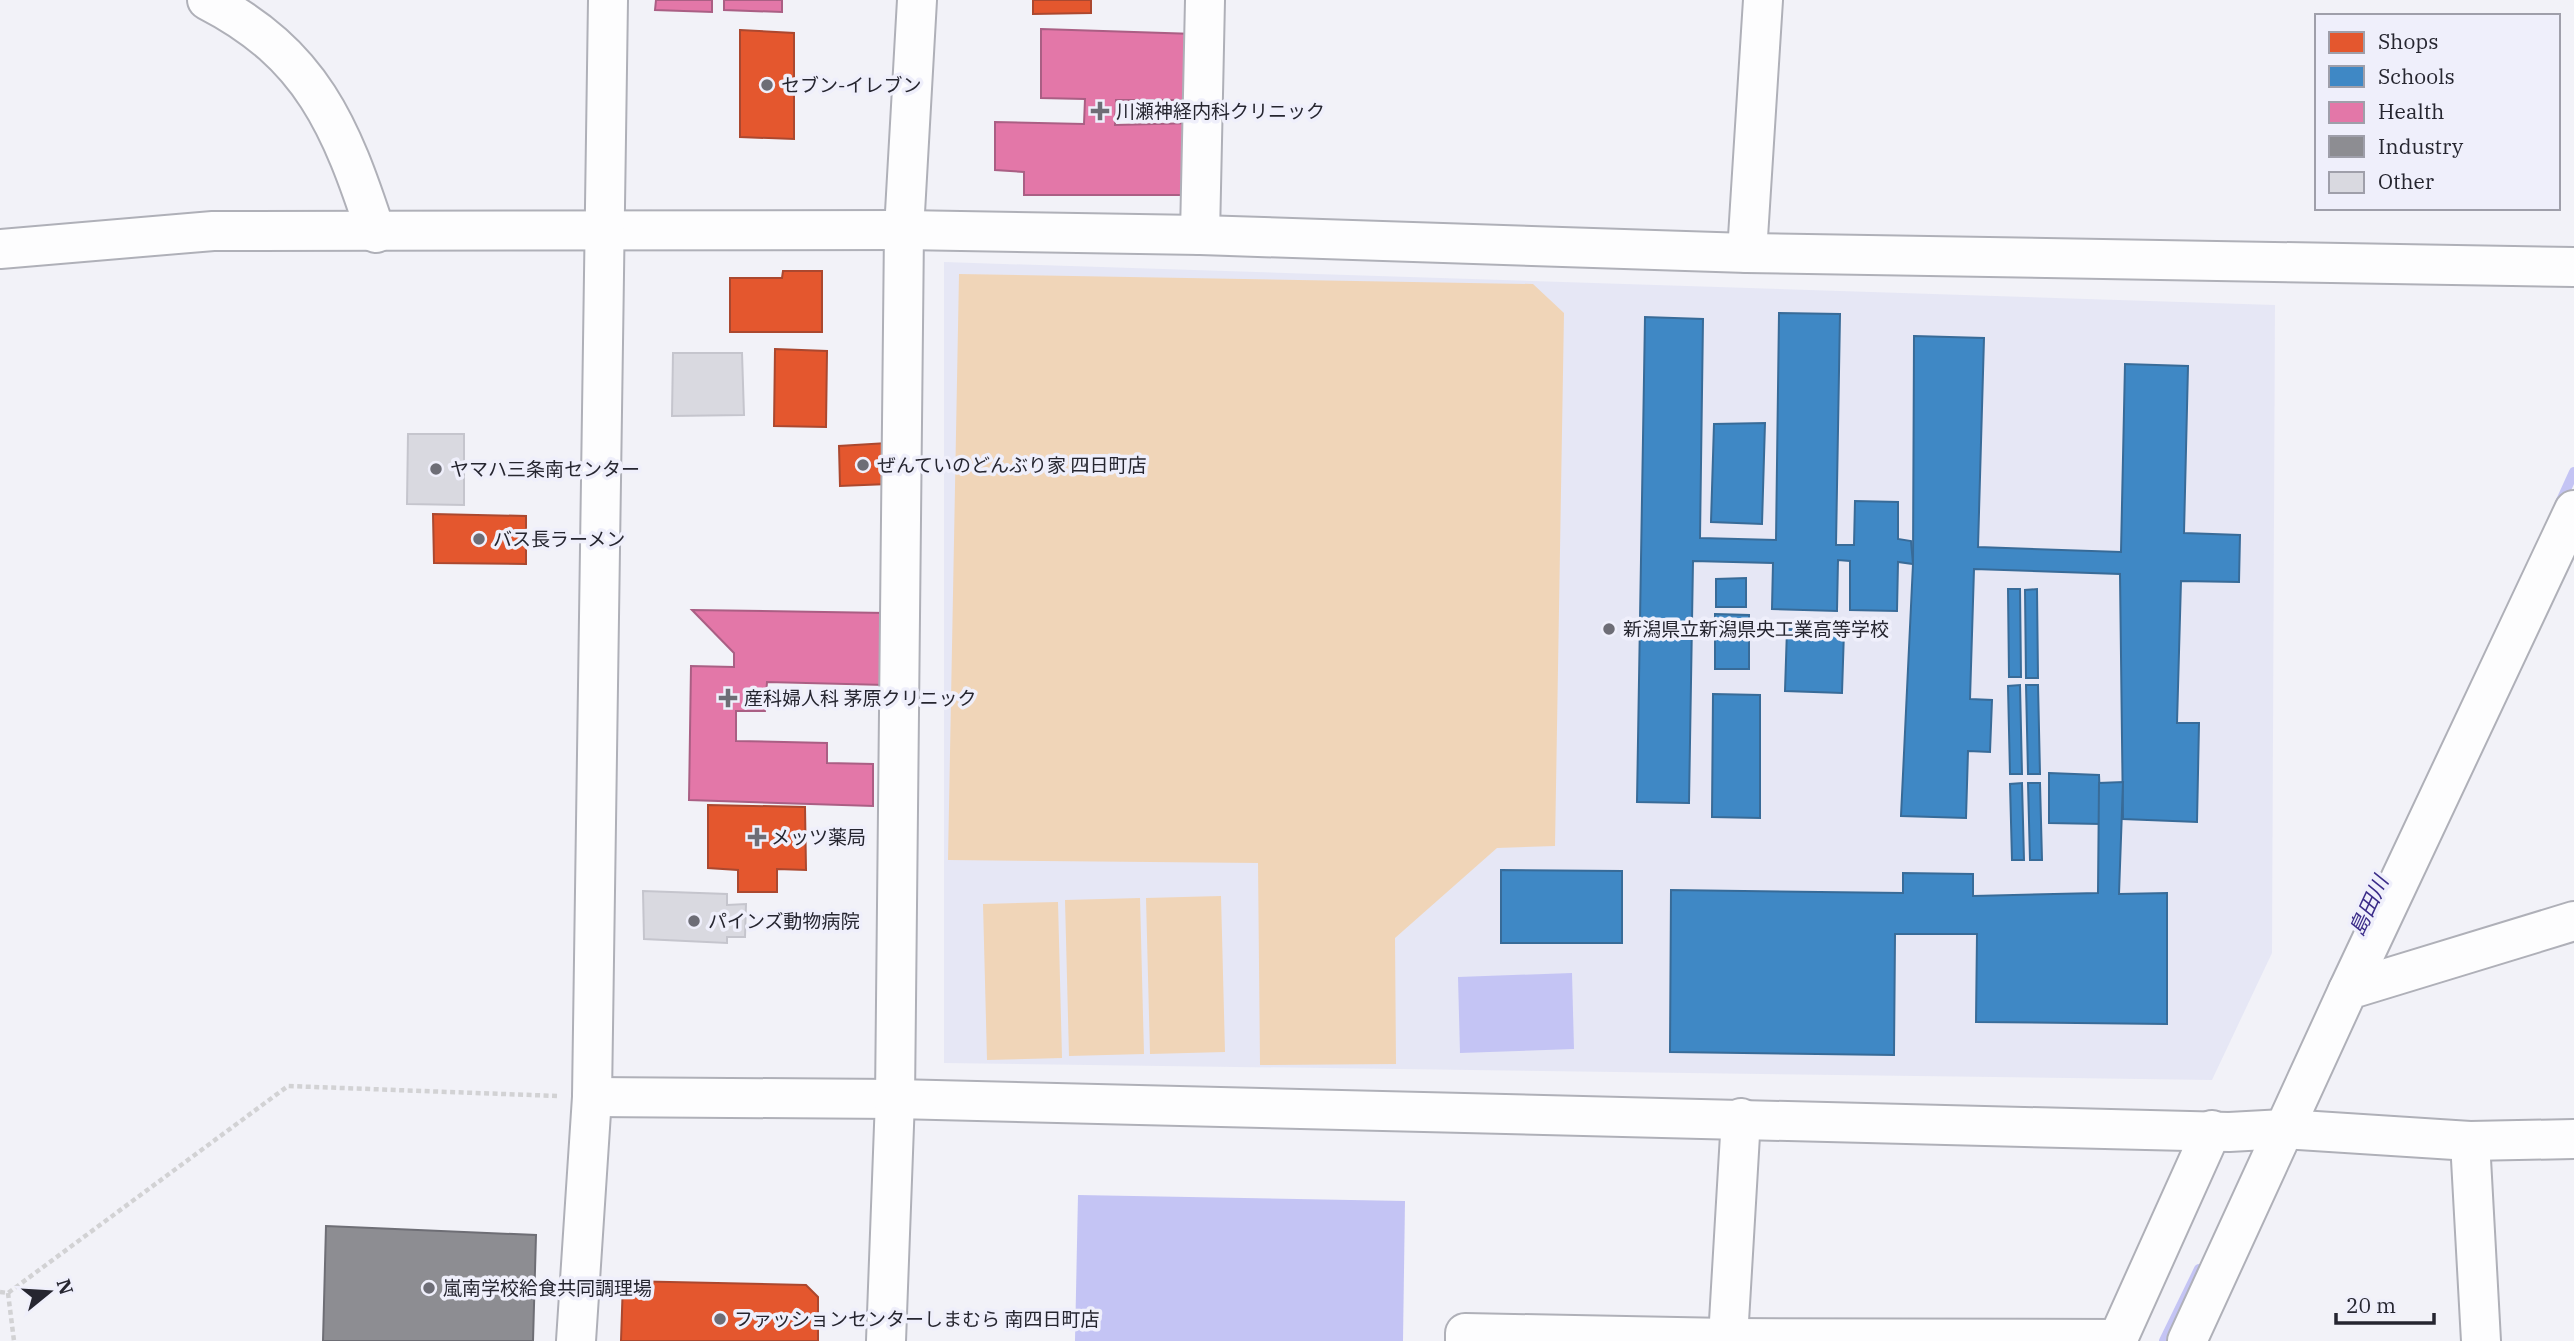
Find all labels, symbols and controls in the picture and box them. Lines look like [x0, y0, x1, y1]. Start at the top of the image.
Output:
legend [2315, 14, 2560, 210]
text: Shops [2378, 27, 2438, 55]
text: Schools [2378, 62, 2455, 90]
place label: セブン-イレブン [781, 73, 921, 97]
marker: セブン-イレブン [759, 77, 775, 93]
text: Health [2378, 97, 2444, 125]
place label: 川瀬神経内科クリニック [1116, 99, 1325, 123]
marker: 川瀬神経内科クリニック [1090, 101, 1110, 121]
text: Industry [2378, 132, 2464, 160]
text: Other [2378, 167, 2435, 195]
place label: ぜんていのどんぶり家 四日町店 [877, 453, 1146, 477]
place label: ヤマハ三条南センター [450, 457, 640, 481]
marker: ぜんていのどんぶり家 四日町店 [855, 457, 871, 473]
marker: ヤマハ三条南センター [428, 461, 444, 477]
place label: バス長ラーメン [493, 527, 625, 551]
marker: バス長ラーメン [471, 531, 487, 547]
place label: 新潟県立新潟県央工業高等学校 [1623, 617, 1889, 641]
marker: 新潟県立新潟県央工業高等学校 [1601, 621, 1617, 637]
place label: 産科婦人科 茅原クリニック [744, 686, 976, 710]
marker: 産科婦人科 茅原クリニック [718, 688, 738, 708]
place label: メッツ薬局 [771, 825, 866, 849]
marker: メッツ薬局 [749, 829, 765, 845]
water label: 島田川 [2342, 869, 2395, 940]
place label: パインズ動物病院 [708, 909, 860, 933]
marker: パインズ動物病院 [686, 913, 702, 929]
north arrow [14, 1257, 84, 1327]
text: N [51, 1276, 79, 1298]
place label: 嵐南学校給食共同調理場 [443, 1276, 652, 1300]
marker: 嵐南学校給食共同調理場 [421, 1280, 437, 1296]
scale bar [2336, 1282, 2434, 1326]
text: 20 m [2346, 1291, 2396, 1319]
place label: ファッションセンターしまむら 南四日町店 [734, 1307, 1099, 1331]
marker: ファッションセンターしまむら 南四日町店 [712, 1311, 728, 1327]

